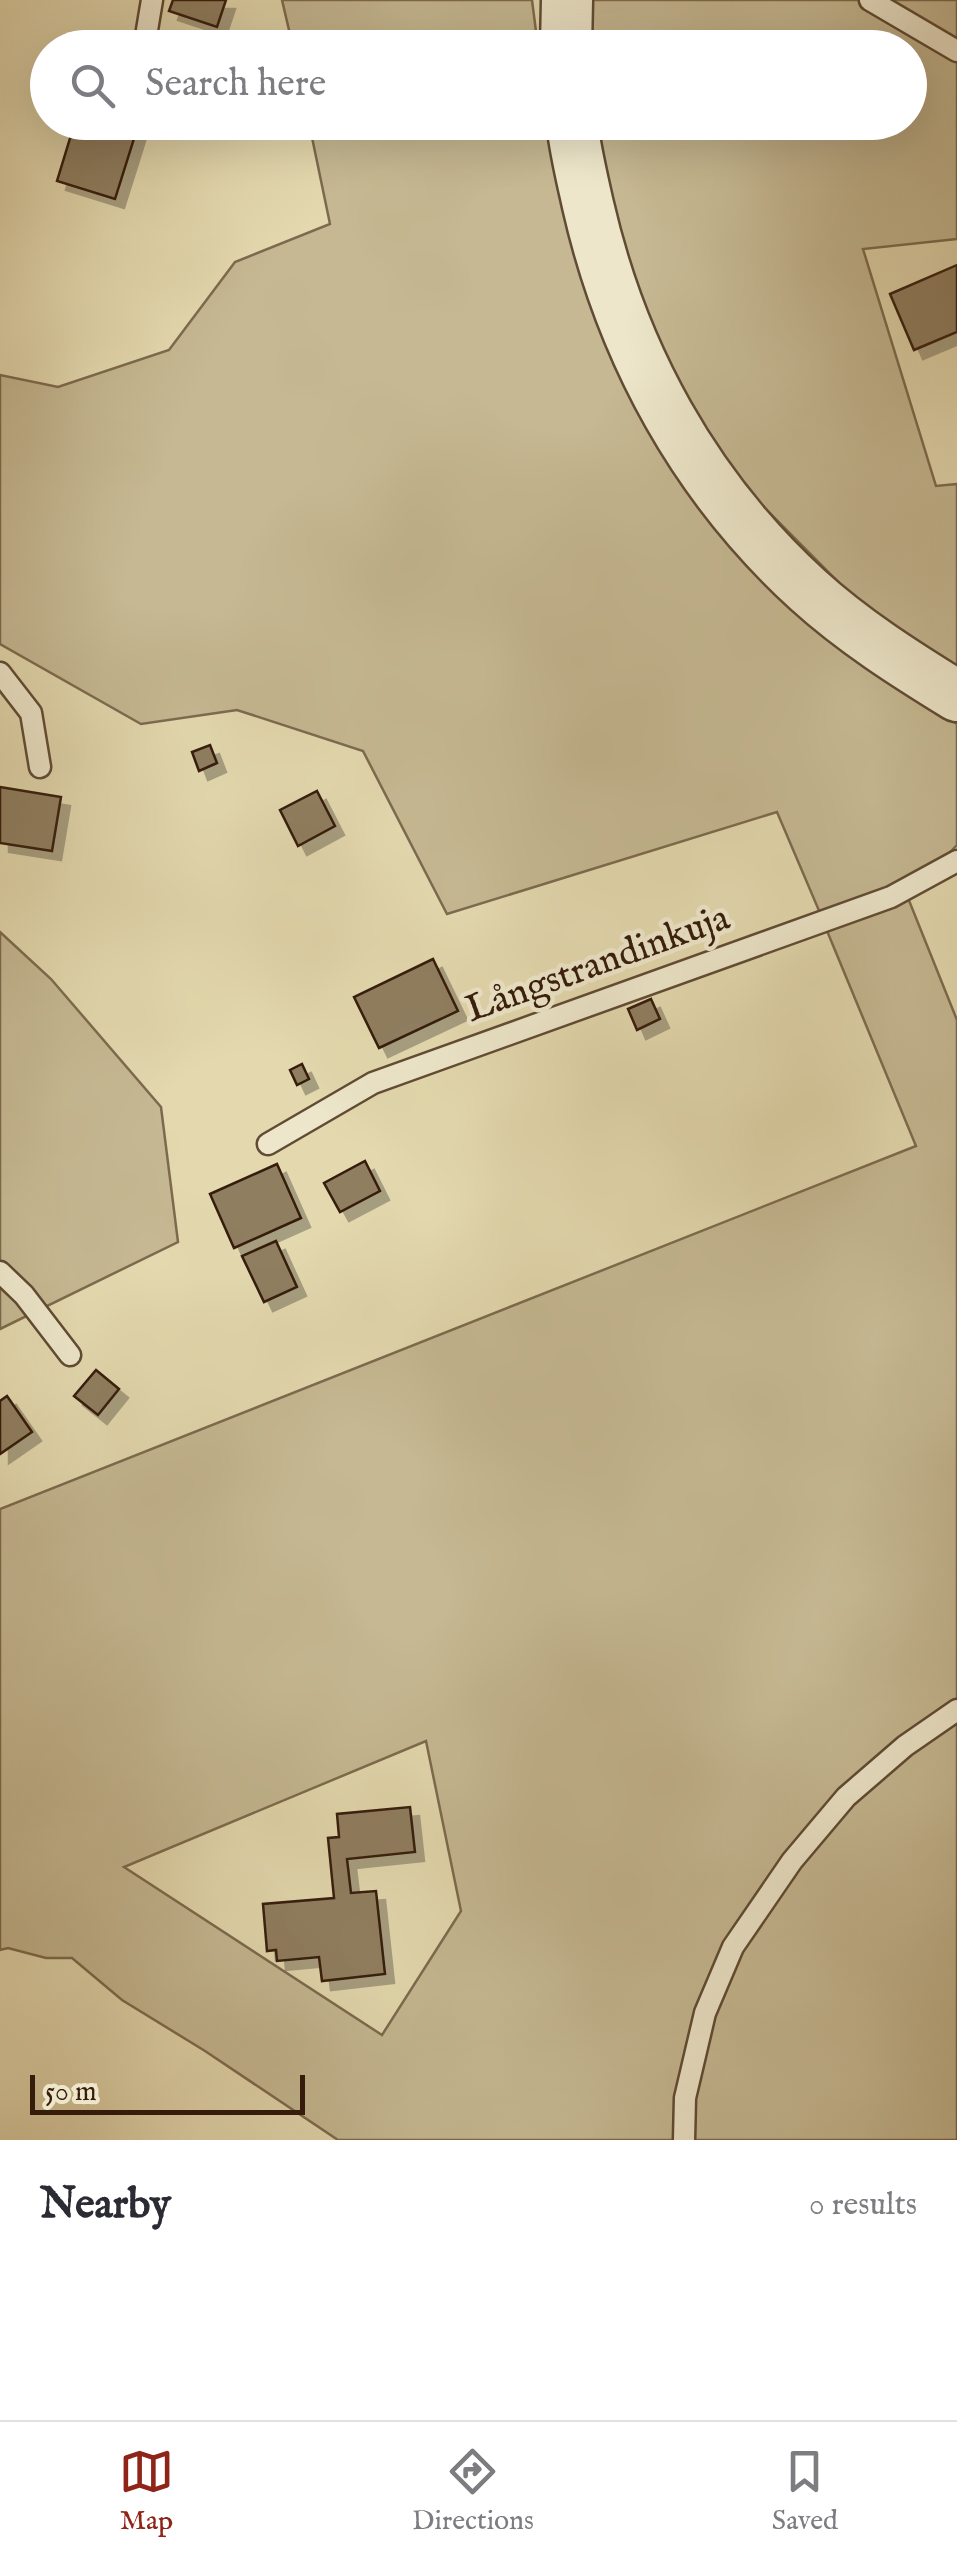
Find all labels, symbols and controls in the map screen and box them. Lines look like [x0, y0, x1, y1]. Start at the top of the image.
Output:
search box [30, 30, 927, 140]
icon: search [65, 58, 120, 113]
text: Search here [145, 61, 326, 109]
street label: Långstrandinkuja [459, 895, 737, 1035]
scale bar [30, 2070, 305, 2114]
text: 50 m [45, 2075, 97, 2110]
text: Nearby [40, 2179, 171, 2232]
text: 0 results [809, 2185, 917, 2226]
tab: Map [119, 2444, 174, 2539]
tab: Directions [412, 2444, 534, 2539]
tab: Saved [772, 2444, 838, 2539]

